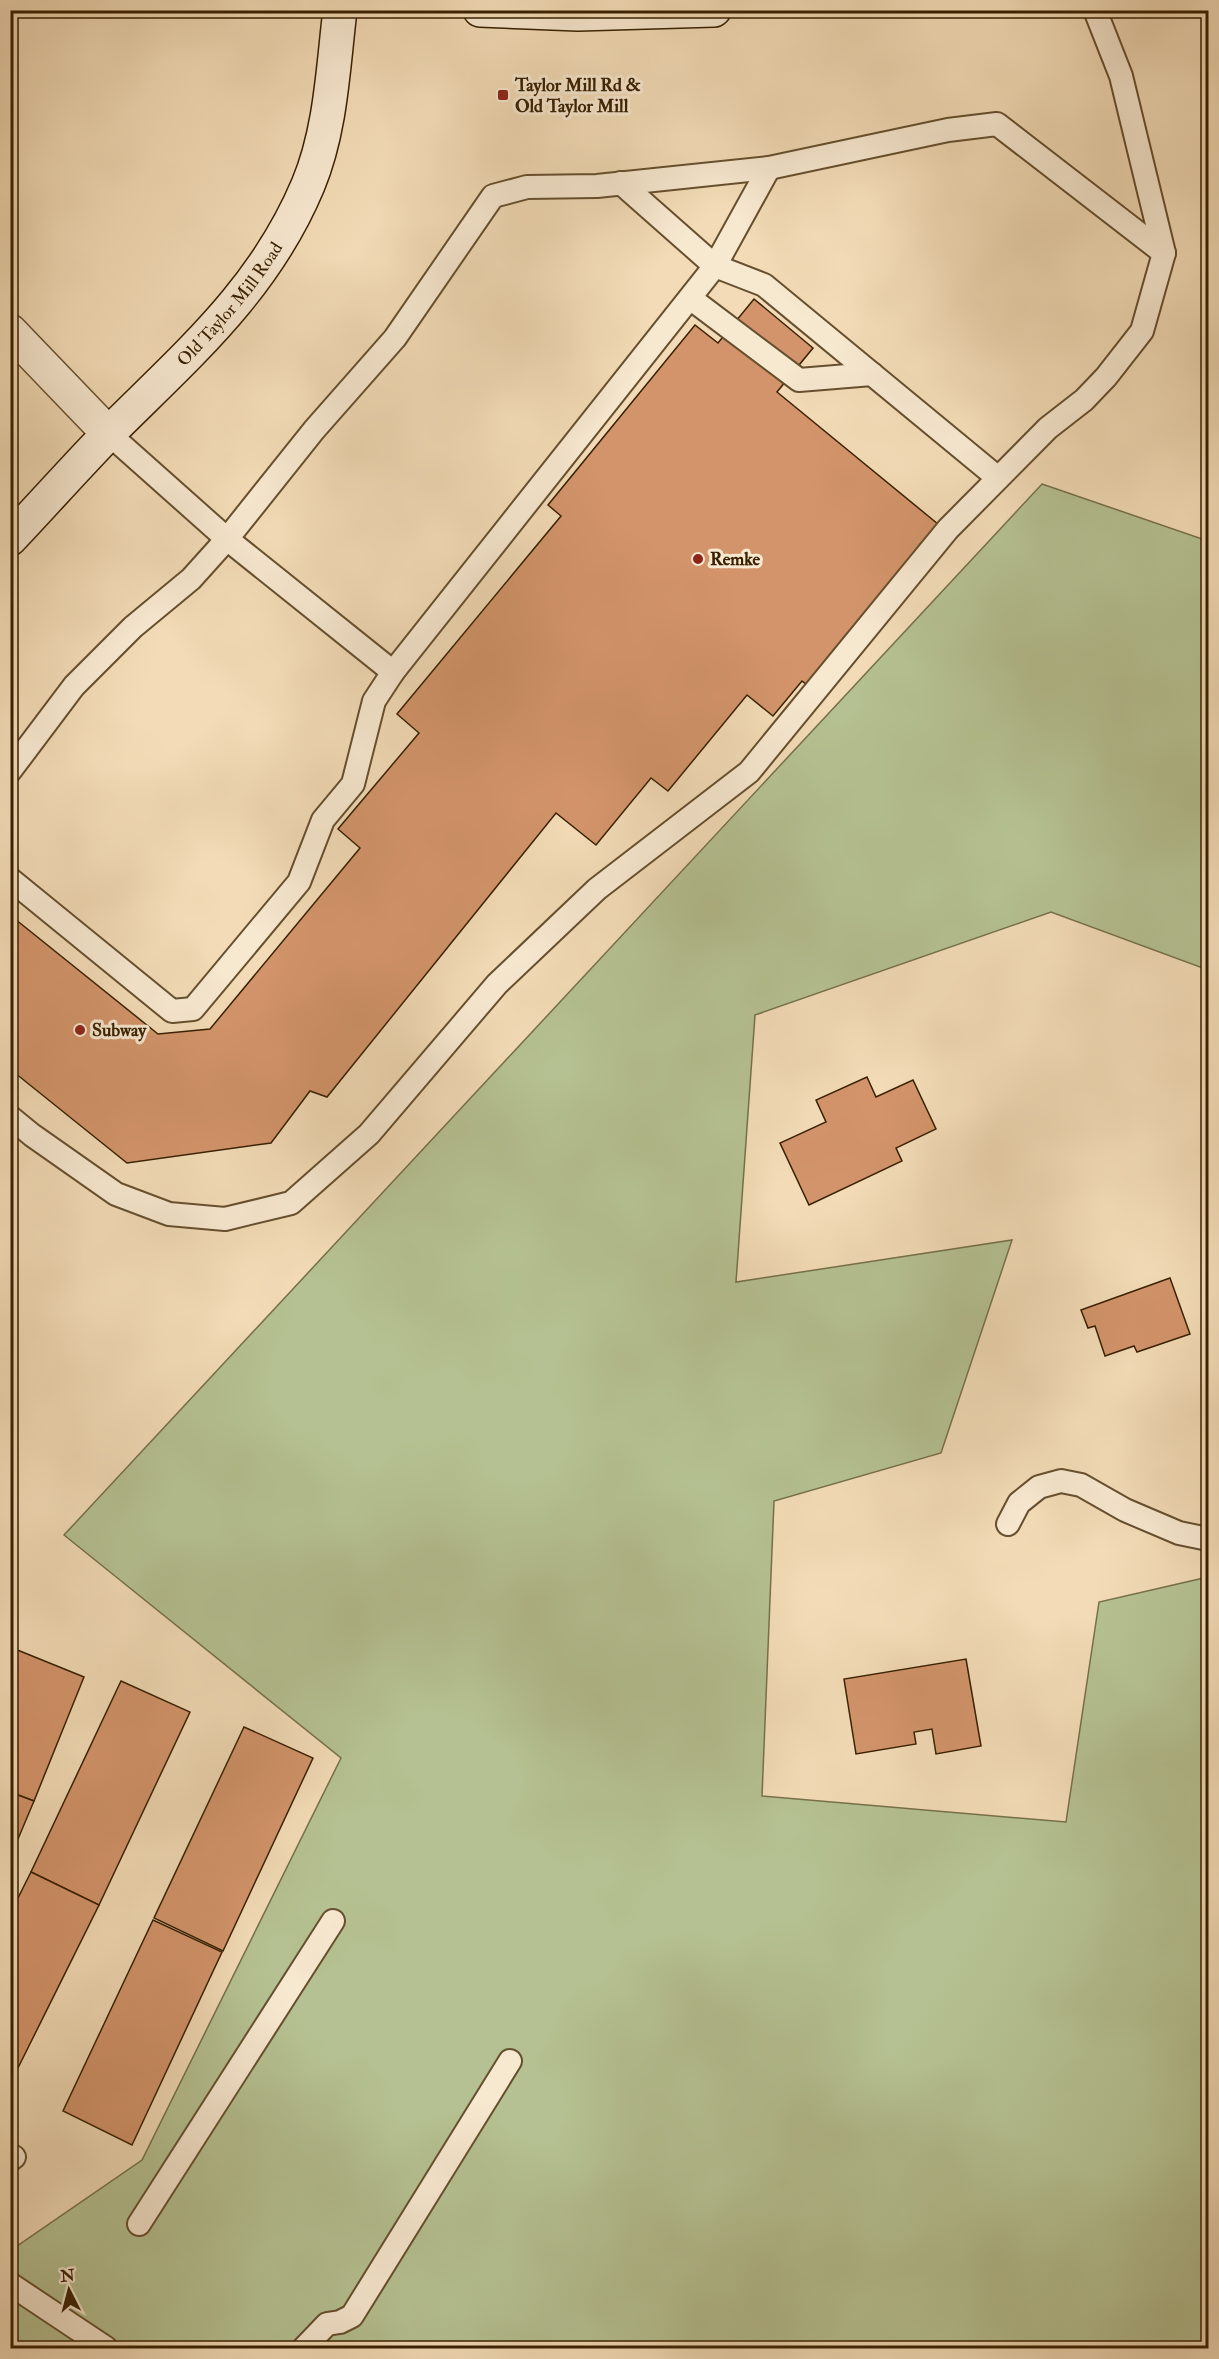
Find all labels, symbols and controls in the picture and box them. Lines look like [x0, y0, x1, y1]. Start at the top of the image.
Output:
place label: Taylor Mill Rd & Old Taylor Mill [514, 74, 641, 118]
marker: Taylor Mill Rd & Old Taylor Mill [496, 88, 510, 102]
street label: Old Taylor Mill Road [172, 238, 288, 371]
place label: Remke [710, 548, 761, 571]
marker: Remke [691, 552, 705, 566]
place label: Subway [92, 1019, 147, 1042]
marker: Subway [73, 1023, 87, 1037]
north arrow [39, 2260, 99, 2320]
text: N [58, 2265, 76, 2287]

